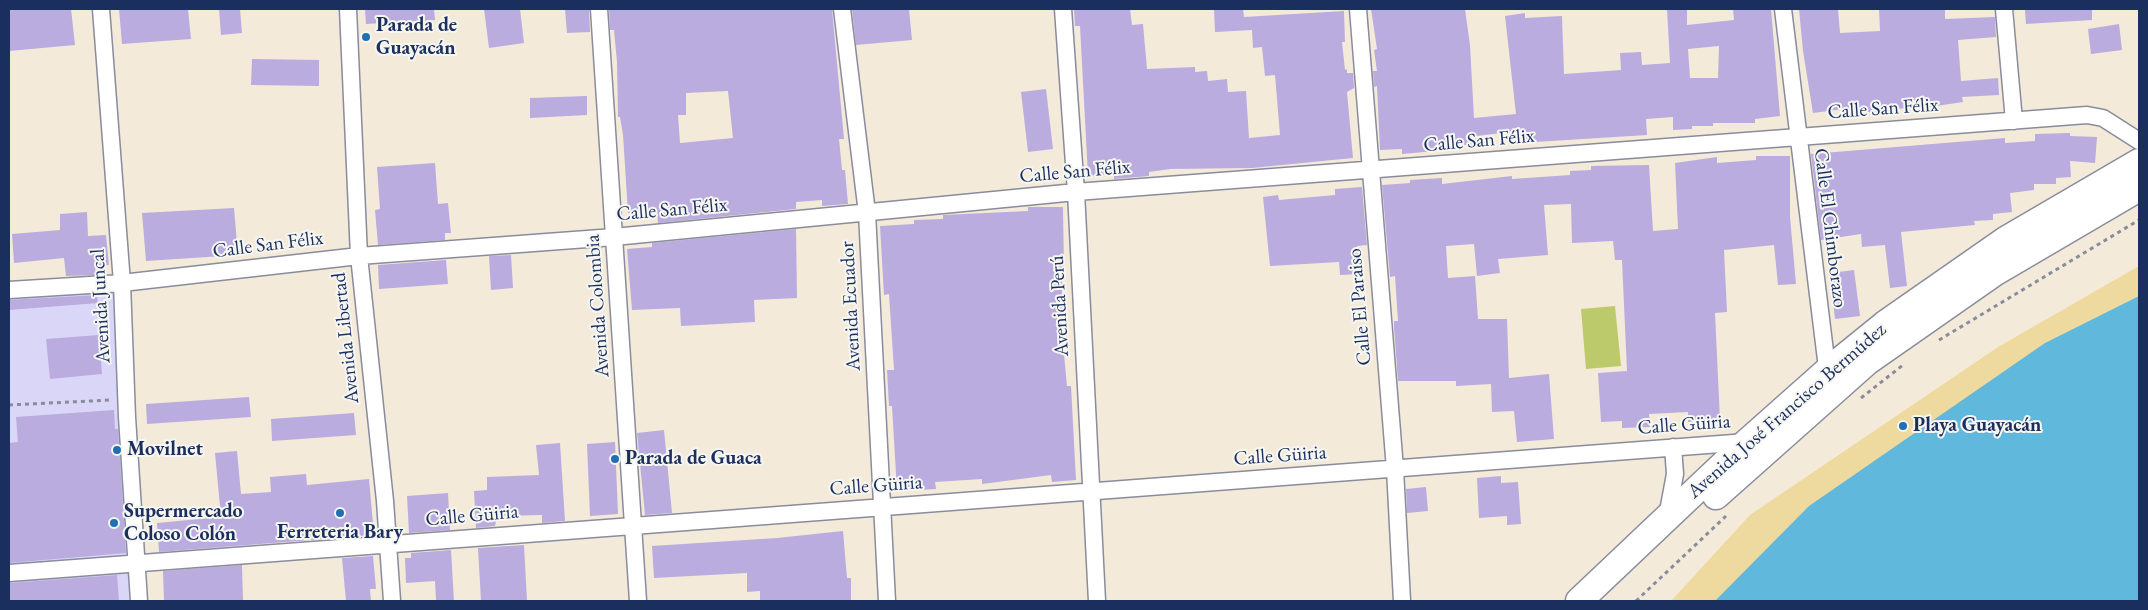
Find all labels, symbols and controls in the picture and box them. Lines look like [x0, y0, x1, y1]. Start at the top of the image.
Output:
place label: Parada de Guayacán [376, 14, 457, 61]
marker: Parada de Guayacán [360, 31, 372, 43]
street label: Calle San Félix [1827, 93, 1939, 125]
street label: Calle San Félix [1423, 124, 1535, 158]
street label: Calle El Chimborazo [1808, 147, 1852, 309]
street label: Calle San Félix [1019, 155, 1131, 189]
street label: Calle San Félix [616, 193, 728, 227]
street label: Calle San Félix [211, 226, 325, 264]
street label: Avenida Colombia [581, 234, 615, 378]
street label: Avenida Ecuador [836, 240, 866, 372]
street label: Calle El Paraiso [1343, 247, 1377, 367]
street label: Avenida Juncal [86, 248, 116, 364]
street label: Avenida Perú [1045, 255, 1075, 357]
street label: Avenida Libertad [327, 271, 365, 405]
street label: Avenida José Francisco Bermúdez [1683, 318, 1891, 504]
street label: Calle Güiria [1637, 410, 1731, 440]
place label: Playa Guayacán [1913, 414, 2041, 438]
marker: Playa Guayacán [1897, 420, 1909, 432]
place label: Movilnet [127, 438, 203, 462]
street label: Calle Güiria [1233, 441, 1327, 471]
marker: Movilnet [111, 444, 123, 456]
place label: Parada de Guaca [625, 447, 762, 471]
marker: Parada de Guaca [609, 453, 621, 465]
street label: Calle Güiria [829, 471, 923, 501]
place label: Supermercado Coloso Colón [124, 500, 243, 547]
street label: Calle Güiria [425, 500, 519, 532]
marker: Ferreteria Bary [334, 507, 346, 519]
marker: Supermercado Coloso Colón [108, 517, 120, 529]
place label: Ferreteria Bary [277, 521, 403, 545]

